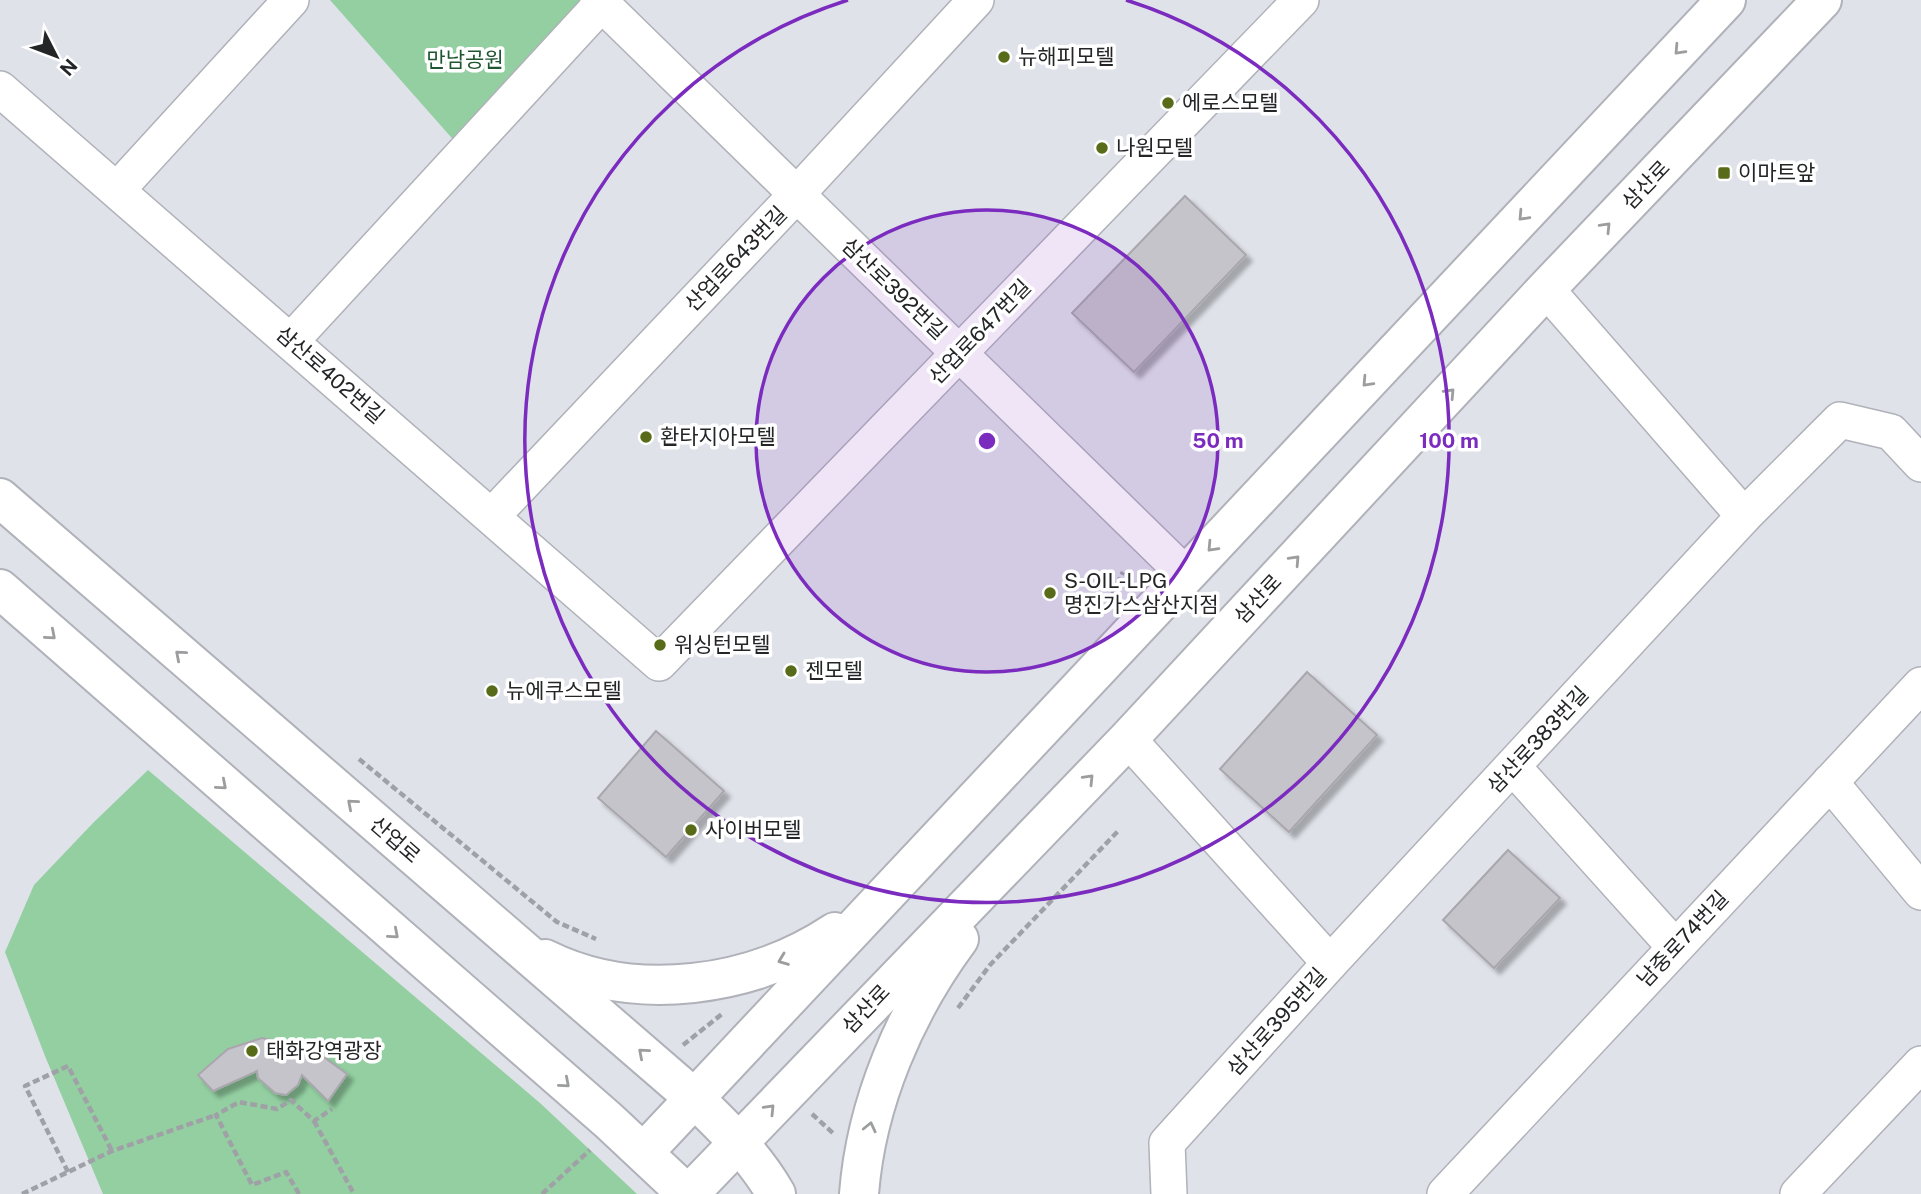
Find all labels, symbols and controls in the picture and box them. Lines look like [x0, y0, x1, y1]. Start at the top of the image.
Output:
north arrow [21, 21, 91, 91]
one-way arrow [1674, 42, 1687, 55]
place label: 뉴해피모텔 [1018, 44, 1115, 69]
park label: 만남공원 [426, 47, 504, 72]
marker: 뉴해피모텔 [996, 49, 1012, 65]
text: N [55, 54, 82, 80]
place label: 에로스모텔 [1182, 90, 1279, 115]
marker: 에로스모텔 [1160, 95, 1176, 111]
place label: 나원모텔 [1116, 135, 1193, 160]
marker: 나원모텔 [1094, 140, 1110, 156]
street label: 삼산로 [1617, 155, 1675, 214]
place label: 이마트앞 [1738, 160, 1815, 185]
marker: 이마트앞 [1716, 165, 1732, 181]
street label: 산업로643번길 [679, 201, 792, 316]
one-way arrow [1519, 208, 1531, 221]
one-way arrow [1597, 223, 1610, 236]
street label: 삼산로392번길 [837, 233, 952, 345]
street label: 산업로647번길 [924, 274, 1036, 389]
street label: 삼산로402번길 [271, 321, 390, 428]
one-way arrow [1363, 373, 1376, 386]
one-way arrow [1441, 388, 1454, 401]
place label: 환타지아모텔 [660, 424, 776, 449]
text: 50 m [1192, 428, 1244, 453]
text: 100 m [1419, 428, 1479, 453]
marker: 환타지아모텔 [638, 429, 654, 445]
centre of rings [975, 429, 999, 453]
one-way arrow [1207, 539, 1220, 552]
one-way arrow [1286, 555, 1299, 568]
place label: S-OIL-LPG 명진가스삼산지점 [1064, 568, 1219, 617]
street label: 삼산로 [1229, 569, 1287, 628]
marker: S-OIL-LPG 명진가스삼산지점 [1042, 585, 1058, 601]
one-way arrow [43, 626, 56, 639]
place label: 워싱턴모텔 [674, 632, 771, 657]
marker: 워싱턴모텔 [652, 637, 668, 653]
one-way arrow [176, 651, 189, 663]
place label: 젠모텔 [805, 658, 863, 683]
marker: 젠모텔 [783, 663, 799, 679]
place label: 뉴에쿠스모텔 [506, 678, 622, 703]
street label: 삼산로383번길 [1482, 681, 1593, 798]
marker: 뉴에쿠스모텔 [484, 683, 500, 699]
one-way arrow [1080, 774, 1093, 787]
one-way arrow [214, 777, 227, 789]
one-way arrow [348, 800, 361, 812]
street label: 산업로 [365, 811, 425, 868]
place label: 사이버모텔 [705, 817, 802, 842]
marker: 사이버모텔 [683, 822, 699, 838]
street label: 남중로74번길 [1632, 886, 1733, 992]
one-way arrow [385, 926, 398, 938]
one-way arrow [777, 951, 789, 965]
street label: 삼산로395번길 [1222, 963, 1332, 1081]
street label: 삼산로 [837, 979, 895, 1038]
place label: 태화강역광장 [266, 1038, 382, 1063]
marker: 태화강역광장 [244, 1043, 260, 1059]
one-way arrow [638, 1049, 651, 1061]
one-way arrow [557, 1075, 570, 1087]
one-way arrow [761, 1104, 774, 1117]
one-way arrow [861, 1121, 876, 1133]

